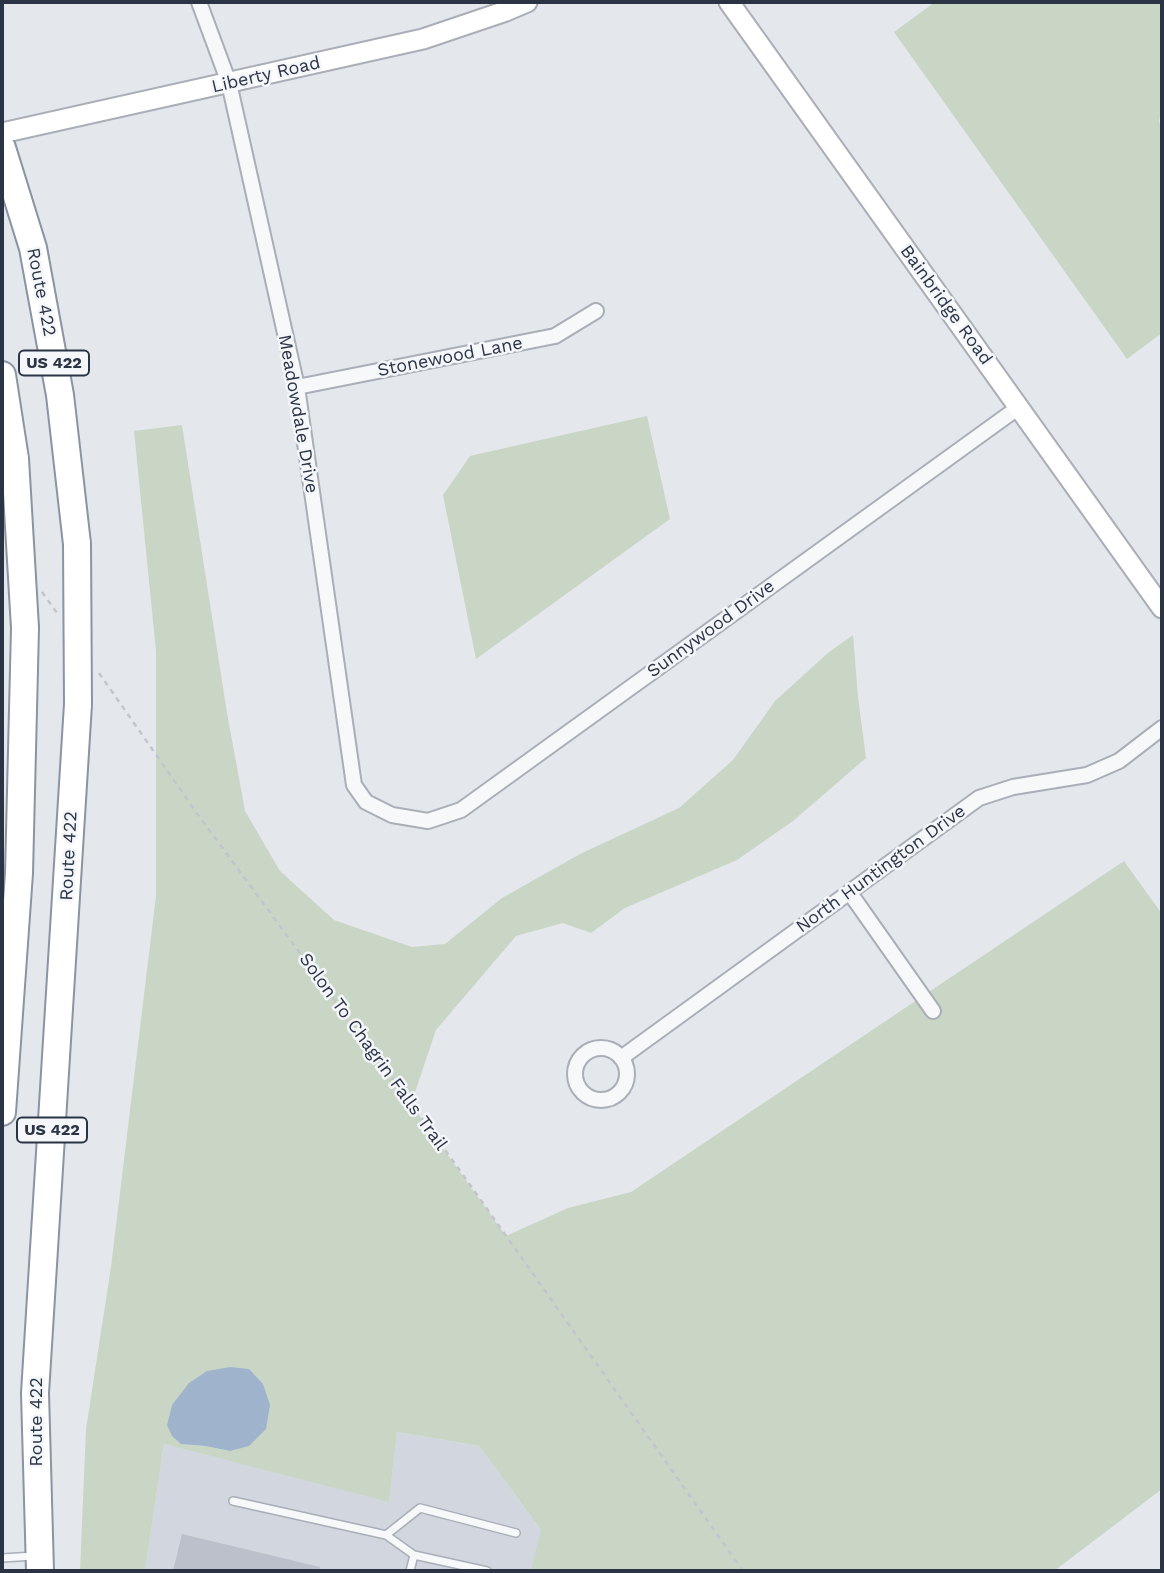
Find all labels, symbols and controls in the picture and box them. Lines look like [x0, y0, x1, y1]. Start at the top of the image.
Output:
street label: Liberty Road [210, 52, 322, 98]
street label: Bainbridge Road [895, 241, 997, 369]
street label: Route 422 [22, 246, 60, 338]
street label: Stonewood Lane [376, 332, 524, 382]
street label: Meadowdale Drive [273, 333, 323, 495]
road number: US 422 [19, 350, 89, 376]
street label: Sunnywood Drive [643, 575, 779, 683]
street label: North Huntington Drive [792, 800, 970, 938]
street label: Route 422 [56, 811, 82, 901]
street label: Solon To Chagrin Falls Trail [294, 949, 452, 1155]
road number: US 422 [17, 1118, 87, 1142]
street label: Route 422 [26, 1377, 48, 1467]

